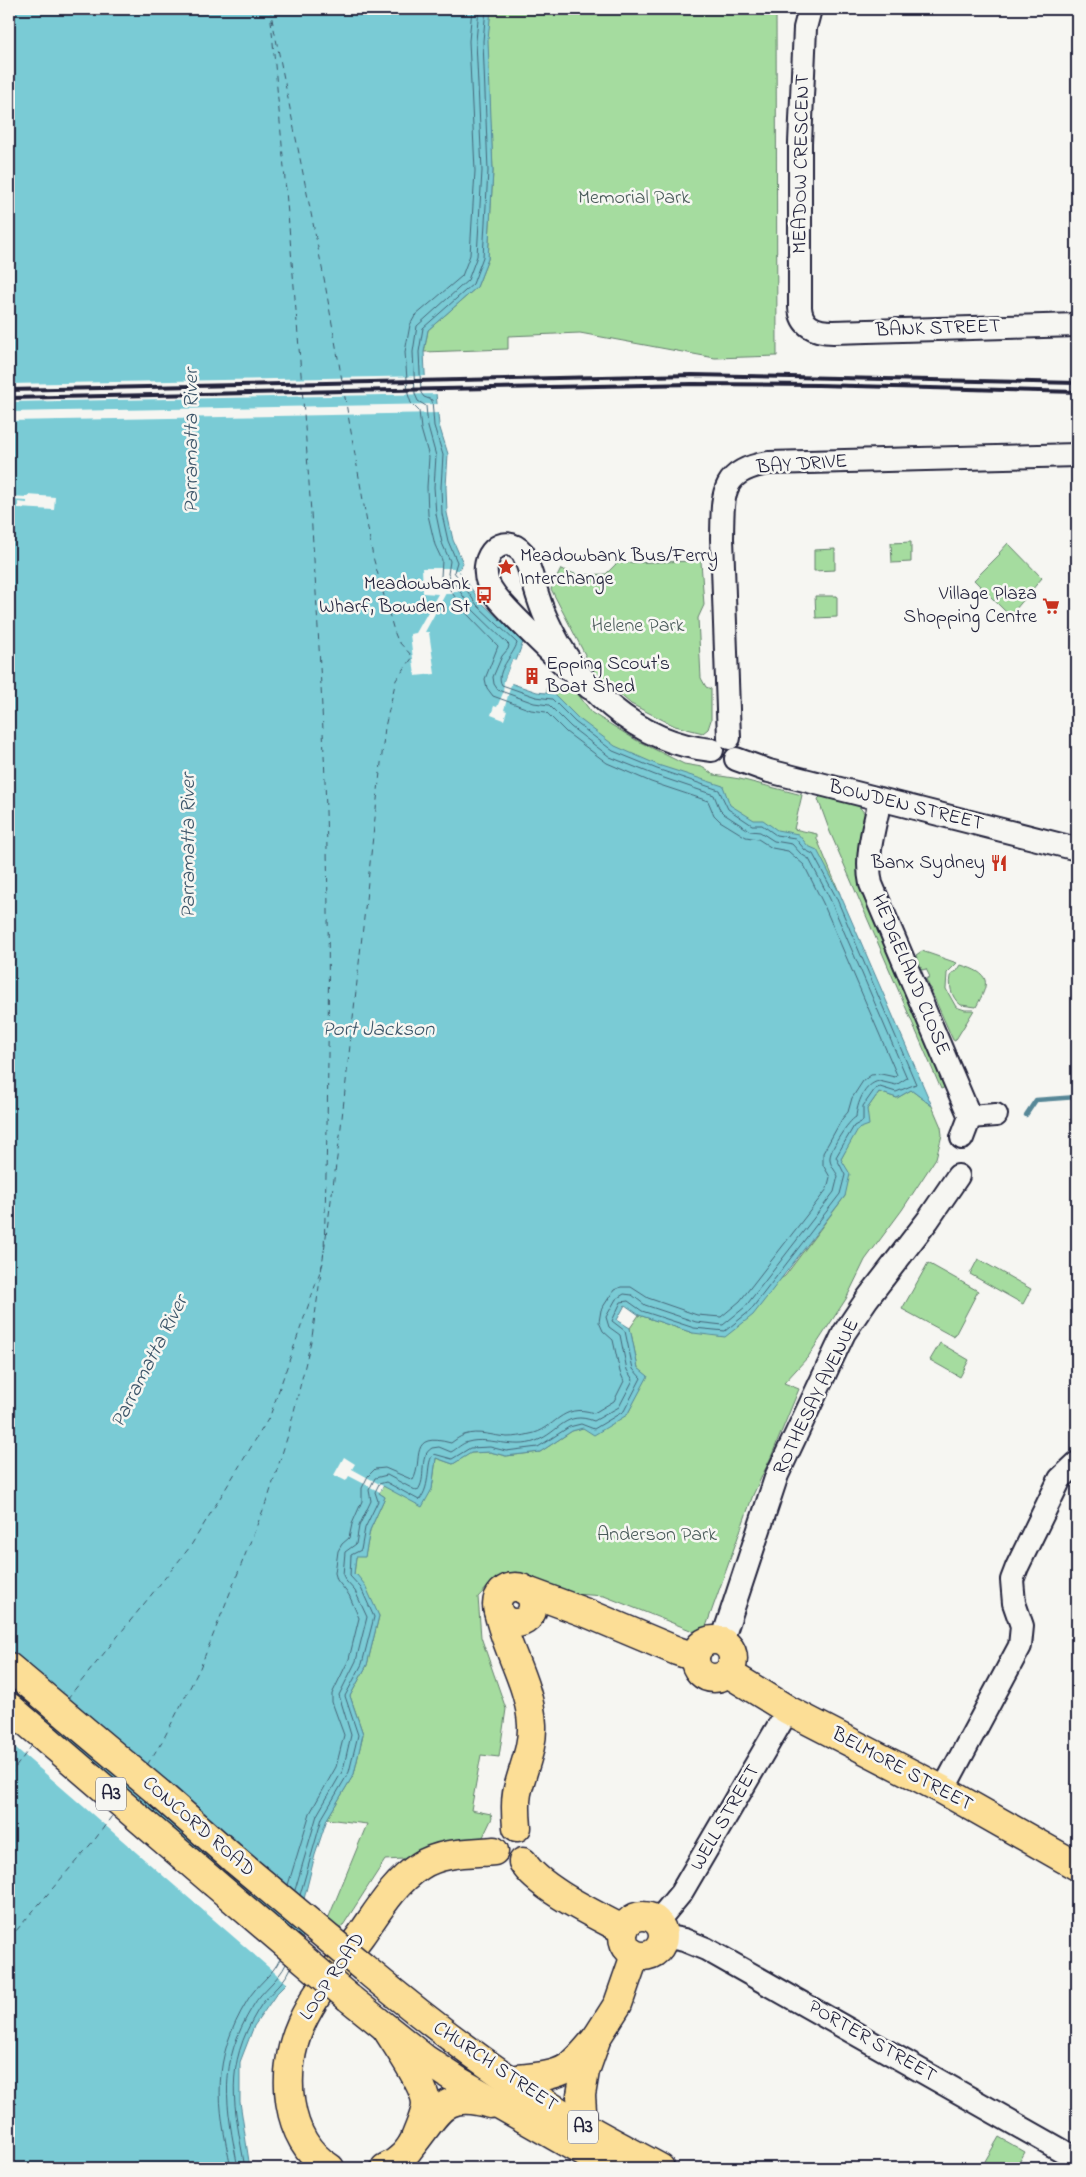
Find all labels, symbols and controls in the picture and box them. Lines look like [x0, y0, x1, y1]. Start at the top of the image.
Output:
street label: MEADOW CRESCENT [786, 74, 818, 254]
park label: Memorial Park [578, 184, 690, 213]
street label: BANK STREET [874, 312, 1001, 346]
water label: Parramatta River [177, 366, 207, 513]
street label: BAY DRIVE [755, 447, 848, 483]
place label: Meadowbank Bus/Ferry Interchange [520, 542, 718, 595]
place icon: Meadowbank Bus/Ferry Interchange [496, 557, 516, 577]
place label: Meadowbank Wharf, Bowden St [319, 570, 470, 622]
place label: Village Plaza Shopping Centre [903, 580, 1037, 633]
bus stop icon: Meadowbank Wharf, Bowden St [474, 585, 494, 605]
supermarket icon: Village Plaza Shopping Centre [1041, 596, 1061, 616]
park label: Helene Park [592, 612, 685, 641]
place label: Epping Scout's Boat Shed [545, 650, 670, 702]
building icon: Epping Scout's Boat Shed [522, 666, 542, 686]
water label: Parramatta River [174, 771, 204, 918]
street label: BOWDEN STREET [825, 773, 986, 839]
place label: Banx Sydney [870, 849, 985, 878]
restaurant icon: Banx Sydney [989, 853, 1009, 873]
street label: HEDGELAND CLOSE [863, 890, 957, 1060]
water label: Port Jackson [322, 1015, 435, 1045]
water label: Parramatta River [104, 1288, 197, 1433]
street label: ROTHESAY AVENUE [766, 1314, 868, 1480]
park label: Anderson Park [597, 1521, 717, 1550]
street label: BELMORE STREET [825, 1720, 978, 1819]
street label: WELL STREET [684, 1759, 768, 1877]
street label: CONCORD ROAD [135, 1770, 261, 1884]
road number: A3 [96, 1778, 126, 1810]
street label: LOOP ROAD [293, 1927, 373, 2027]
street label: PORTER STREET [802, 1993, 942, 2091]
street label: CHURCH STREET [427, 2014, 563, 2120]
road number: A3 [568, 2110, 598, 2144]

